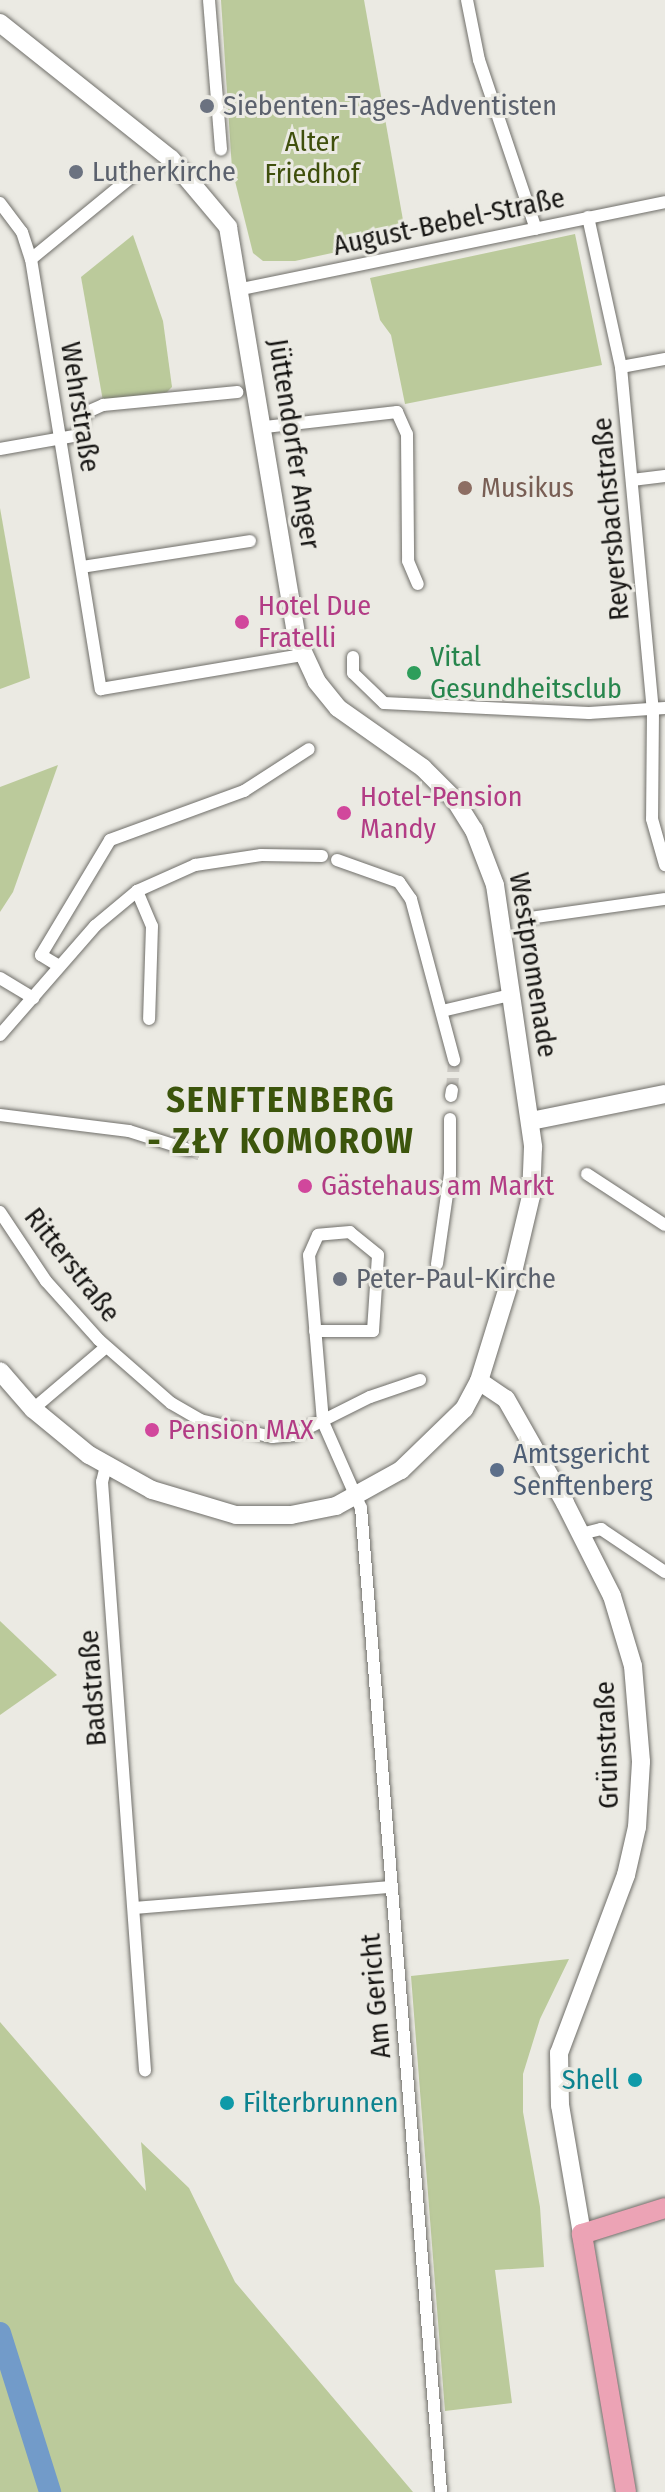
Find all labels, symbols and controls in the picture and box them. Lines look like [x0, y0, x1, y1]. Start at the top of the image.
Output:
place label: Siebenten-Tages-Adventisten [223, 89, 557, 123]
marker: Siebenten-Tages-Adventisten [198, 97, 216, 115]
park label: Alter Friedhof [264, 125, 360, 191]
place label: Lutherkirche [92, 155, 236, 189]
marker: Lutherkirche [67, 163, 85, 181]
street label: August-Bebel-Straße [330, 181, 568, 263]
street label: Jüttendorfer Anger [261, 336, 327, 552]
street label: Wehrstraße [53, 340, 107, 474]
street label: Reyersbachstraße [585, 416, 637, 622]
place label: Musikus [481, 471, 574, 505]
marker: Musikus [456, 479, 474, 497]
place label: Hotel Due Fratelli [258, 589, 371, 655]
marker: Hotel Due Fratelli [233, 613, 251, 631]
place label: Vital Gesundheitsclub [430, 640, 622, 706]
marker: Vital Gesundheitsclub [405, 664, 423, 682]
place label: Hotel-Pension Mandy [360, 780, 523, 846]
marker: Hotel-Pension Mandy [335, 804, 353, 822]
street label: Westpromenade [502, 870, 564, 1060]
district label: SENFTENBERG - ZŁY KOMOROW [147, 1078, 415, 1163]
place label: Gästehaus am Markt [321, 1169, 554, 1203]
marker: Gästehaus am Markt [296, 1177, 314, 1195]
street label: Ritterstraße [17, 1201, 127, 1329]
place label: Peter-Paul-Kirche [356, 1262, 556, 1296]
marker: Peter-Paul-Kirche [331, 1270, 349, 1288]
place label: Pension MAX [168, 1413, 314, 1447]
marker: Pension MAX [143, 1421, 161, 1439]
place label: Amtsgericht Senftenberg [513, 1437, 653, 1503]
marker: Amtsgericht Senftenberg [488, 1461, 506, 1479]
street label: Badstraße [72, 1629, 114, 1747]
street label: Grünstraße [588, 1681, 626, 1809]
street label: Am Gericht [354, 1932, 398, 2060]
place label: Shell [562, 2063, 619, 2097]
marker: Shell [626, 2071, 644, 2089]
place label: Filterbrunnen [243, 2086, 399, 2120]
marker: Filterbrunnen [218, 2094, 236, 2112]

